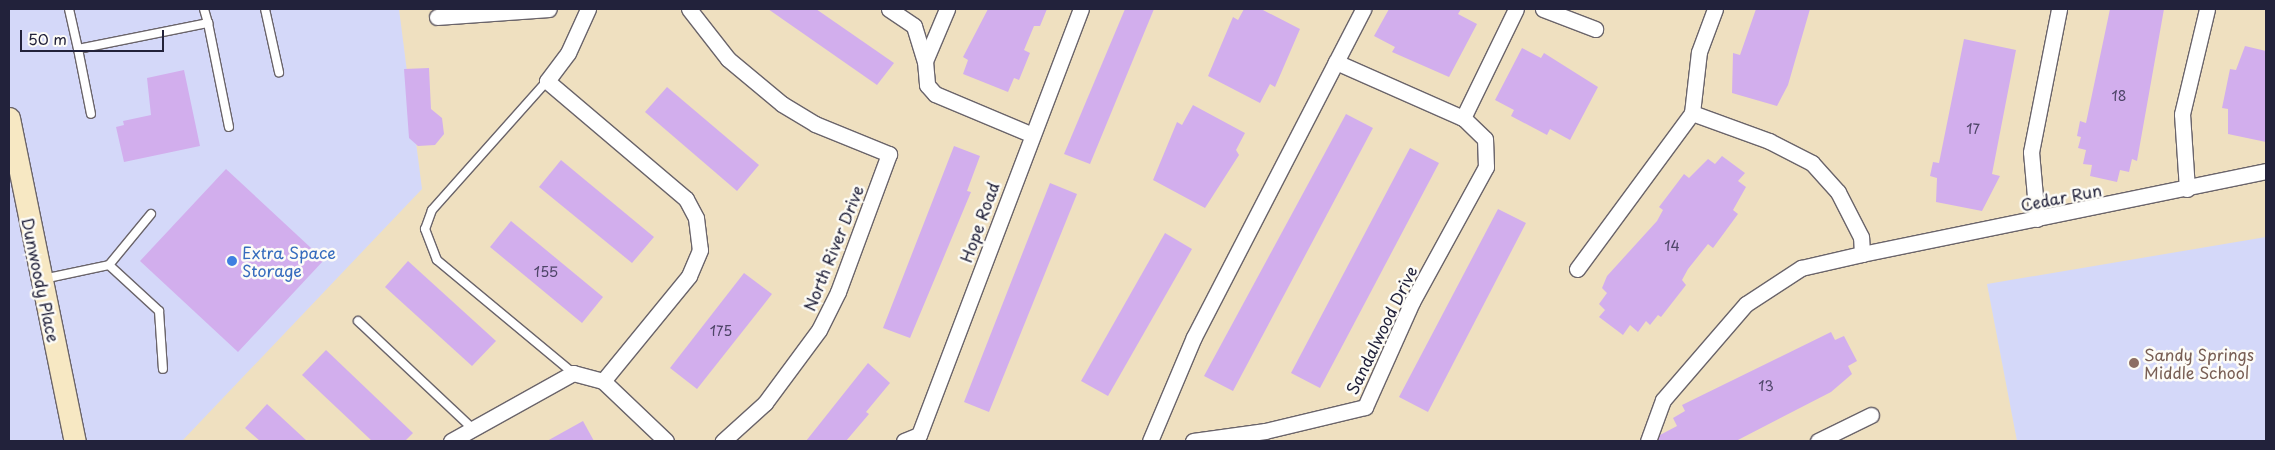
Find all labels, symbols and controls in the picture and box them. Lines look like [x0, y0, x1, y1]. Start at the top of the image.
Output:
scale bar [22, 20, 166, 52]
text: 50 m [28, 27, 67, 50]
house number: 18 [2111, 88, 2127, 104]
house number: 17 [1966, 121, 1980, 137]
street label: Hope Road [956, 180, 1002, 264]
street label: Cedar Run [2019, 180, 2103, 214]
street label: North River Drive [799, 182, 867, 314]
street label: Dunwoody Place [18, 216, 64, 344]
house number: 14 [1664, 238, 1680, 254]
place label: Extra Space Storage [242, 242, 336, 280]
marker: Extra Space Storage [226, 255, 238, 267]
street label: Sandalwood Drive [1341, 262, 1421, 398]
house number: 155 [534, 264, 558, 280]
house number: 175 [710, 323, 732, 339]
place label: Sandy Springs Middle School [2144, 344, 2255, 382]
marker: Sandy Springs Middle School [2128, 357, 2140, 369]
house number: 13 [1758, 378, 1774, 394]

